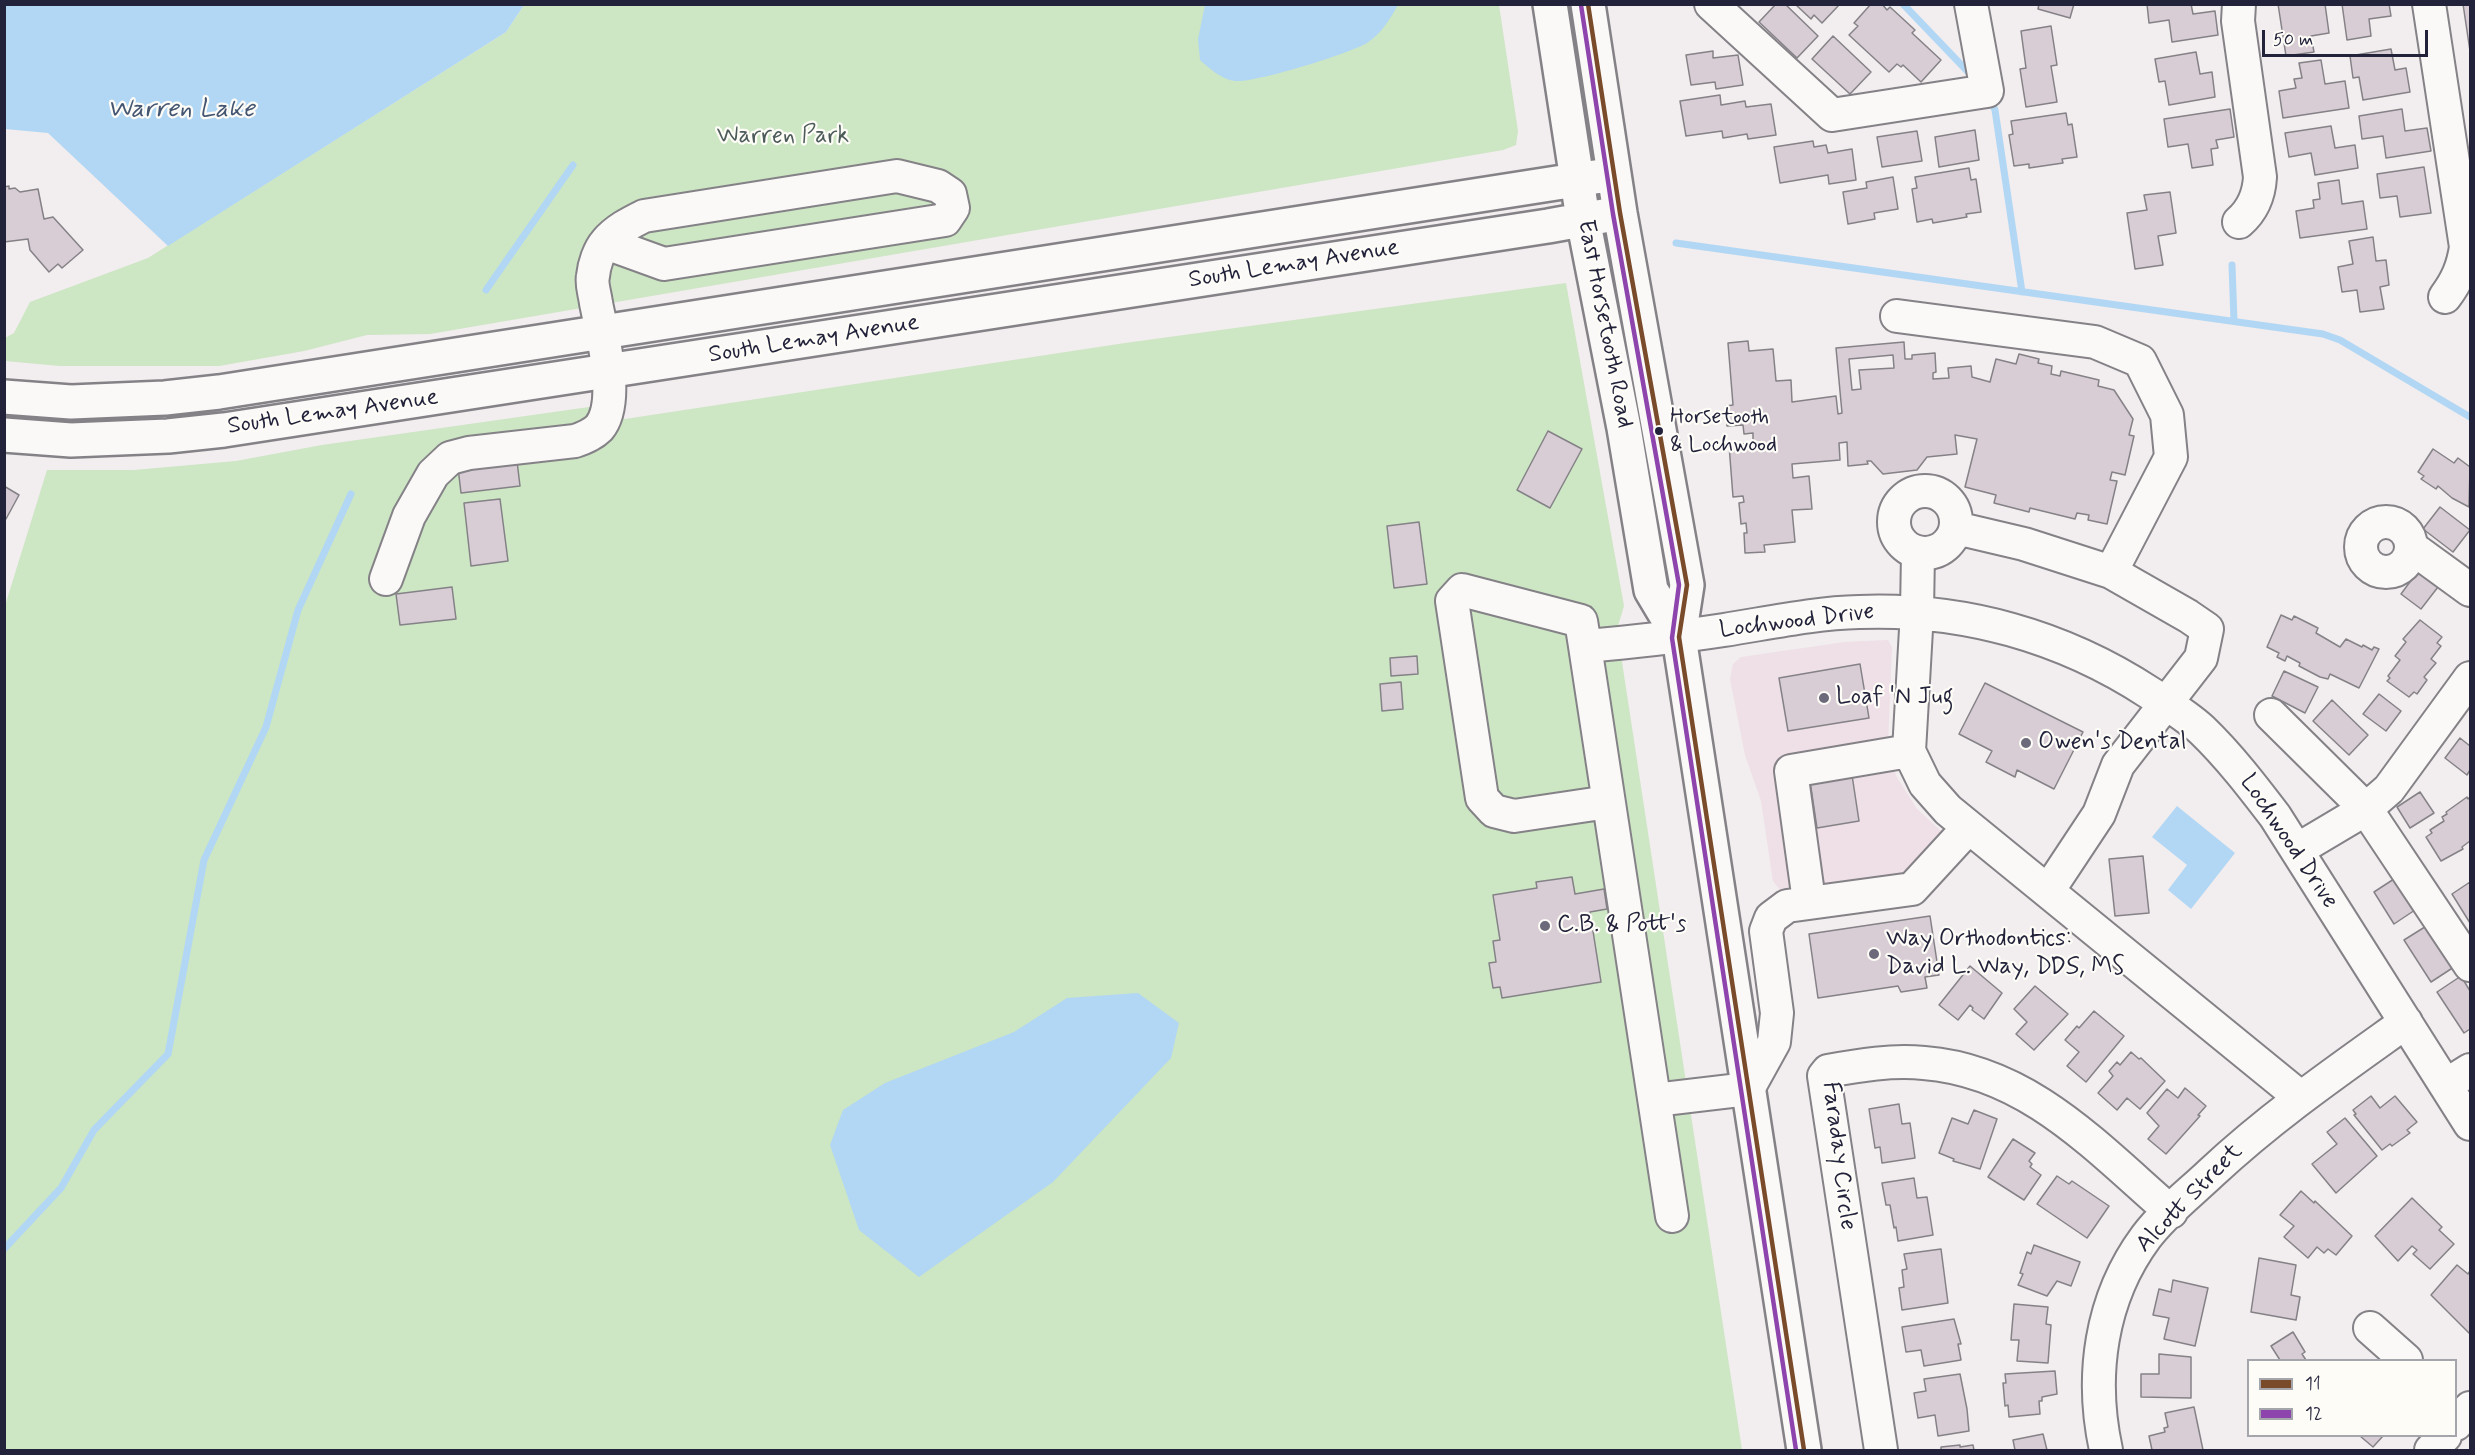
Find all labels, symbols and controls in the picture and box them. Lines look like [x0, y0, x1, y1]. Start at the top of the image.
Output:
scale bar [2265, 18, 2432, 56]
text: 50 m [2273, 28, 2313, 52]
water label: Warren Lake [107, 95, 255, 127]
park label: Warren Park [717, 123, 849, 151]
street label: East Horsetooth Road [1570, 217, 1638, 431]
street label: South Lemay Avenue [1187, 234, 1401, 296]
street label: South Lemay Avenue [707, 309, 921, 371]
street label: South Lemay Avenue [226, 384, 440, 442]
place label: Horsetooth & Lochwood [1670, 405, 1777, 457]
marker: Horsetooth & Lochwood [1653, 425, 1665, 437]
street label: Lochwood Drive [1718, 598, 1876, 646]
place label: Loaf 'N Jug [1836, 684, 1954, 712]
marker: Loaf 'N Jug [1817, 691, 1831, 705]
place label: Owen's Dental [2038, 729, 2186, 757]
marker: Owen's Dental [2019, 736, 2033, 750]
street label: Lochwood Drive [2232, 769, 2344, 915]
place label: C.B. & Pott's [1557, 912, 1686, 940]
marker: C.B. & Pott's [1538, 919, 1552, 933]
place label: Way Orthodontics: David L. Way, DDS, MS [1886, 926, 2124, 982]
marker: Way Orthodontics: David L. Way, DDS, MS [1867, 947, 1881, 961]
street label: Faraday Circle [1815, 1080, 1861, 1232]
street label: Alcott Street [2131, 1138, 2249, 1260]
legend [2247, 1359, 2457, 1437]
text: 11 [2305, 1372, 2321, 1396]
text: 12 [2305, 1402, 2323, 1426]

